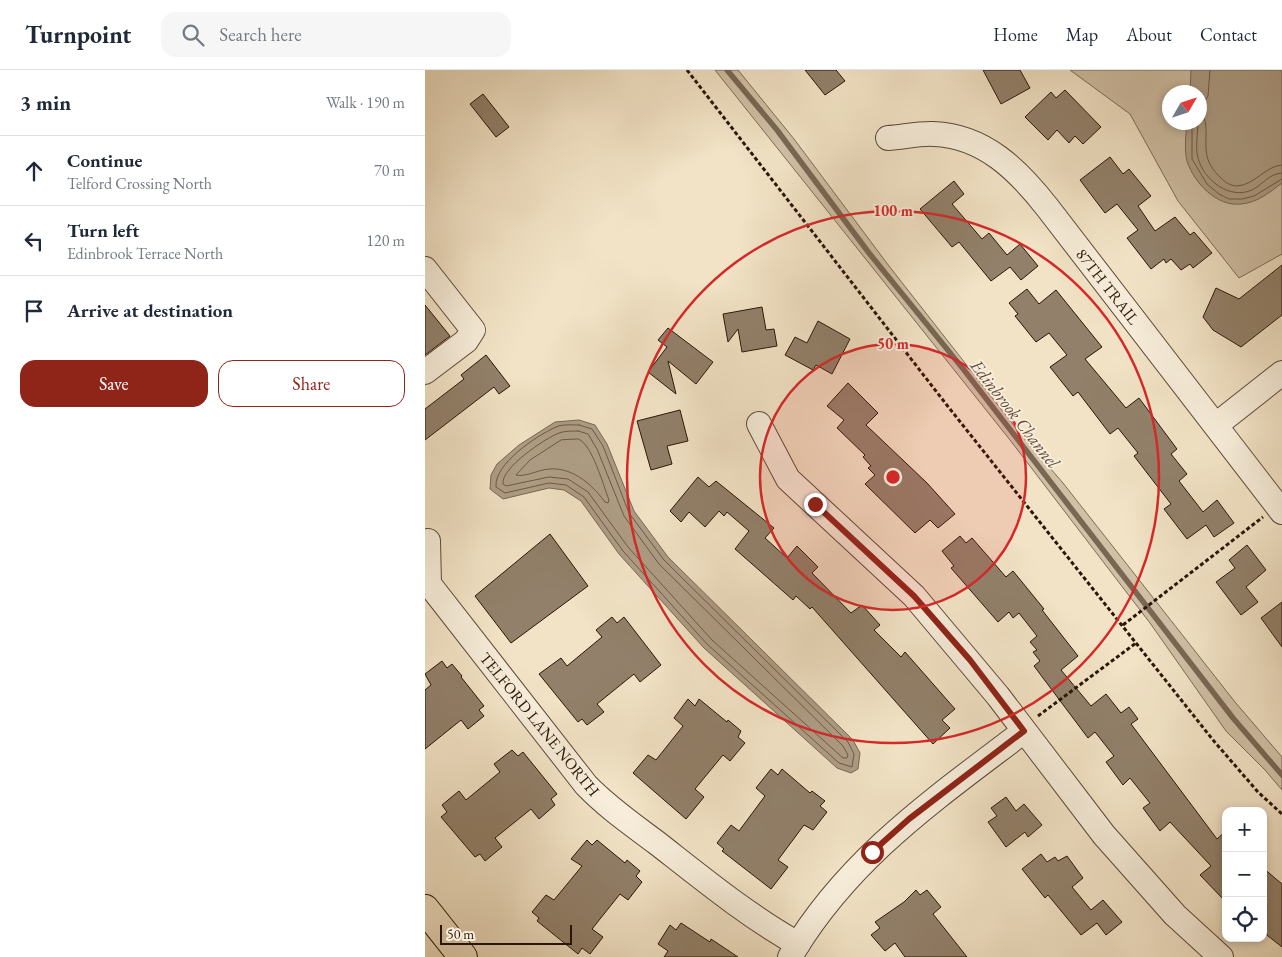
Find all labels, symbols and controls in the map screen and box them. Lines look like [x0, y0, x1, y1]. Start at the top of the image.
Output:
search box [161, 12, 511, 57]
text: Turnpoint [25, 19, 131, 50]
icon: search [179, 21, 207, 49]
text: Search here [219, 22, 302, 47]
text: Home [993, 23, 1038, 46]
text: Map [1066, 23, 1098, 46]
text: About [1126, 23, 1172, 46]
text: Contact [1200, 23, 1257, 46]
north arrow [1162, 85, 1207, 130]
text: 3 min [20, 89, 71, 116]
text: Walk · 190 m [326, 92, 405, 113]
text: Continue [67, 148, 142, 173]
icon: ahead [20, 157, 48, 185]
text: 70 m [374, 160, 405, 181]
text: Telford Crossing North [67, 173, 212, 194]
text: 100 m [873, 201, 913, 220]
text: Turn left [67, 218, 139, 243]
icon: left [20, 227, 48, 255]
text: 120 m [366, 230, 405, 251]
text: Edinbrook Terrace North [67, 243, 223, 264]
street label: 87TH TRAIL [1071, 244, 1144, 329]
icon: arrive [20, 297, 48, 325]
text: Arrive at destination [67, 298, 233, 323]
text: 50 m [877, 334, 909, 353]
water label: Edinbrook Channel [965, 354, 1066, 473]
button: Save [20, 360, 208, 407]
button: Share [218, 360, 405, 407]
centre of rings [884, 468, 902, 486]
route end [804, 493, 827, 516]
street label: TELFORD LANE NORTH [475, 648, 604, 801]
map controls [1222, 807, 1267, 942]
button: + [1222, 807, 1267, 852]
route start [861, 841, 884, 864]
button: − [1222, 852, 1267, 897]
button: locate [1222, 897, 1267, 942]
scale bar [440, 922, 573, 945]
text: 50 m [447, 925, 474, 943]

